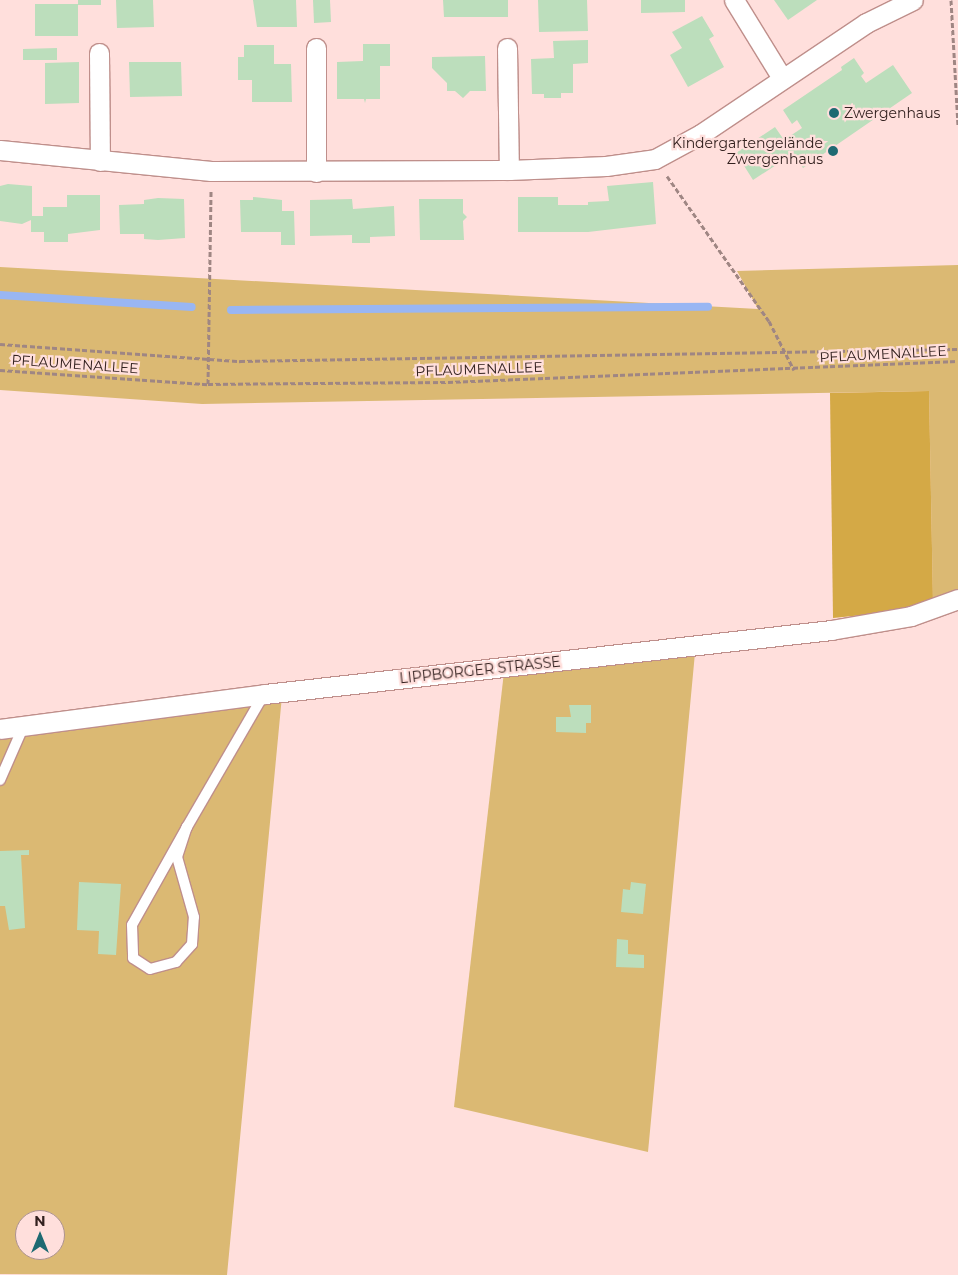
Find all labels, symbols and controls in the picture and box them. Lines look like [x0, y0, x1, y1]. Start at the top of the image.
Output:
place label: Zwergenhaus [844, 105, 940, 121]
marker: Zwergenhaus [828, 107, 840, 119]
place label: Kindergartengelände Zwergenhaus [672, 135, 823, 168]
marker: Kindergartengelände Zwergenhaus [827, 145, 839, 157]
street label: PFLAUMENALLEE [819, 342, 947, 366]
street label: PFLAUMENALLEE [11, 351, 139, 377]
street label: PFLAUMENALLEE [415, 358, 543, 380]
street label: LIPPBORGER STRASSE [399, 653, 561, 687]
north arrow [15, 1210, 65, 1260]
text: N [34, 1212, 46, 1230]

